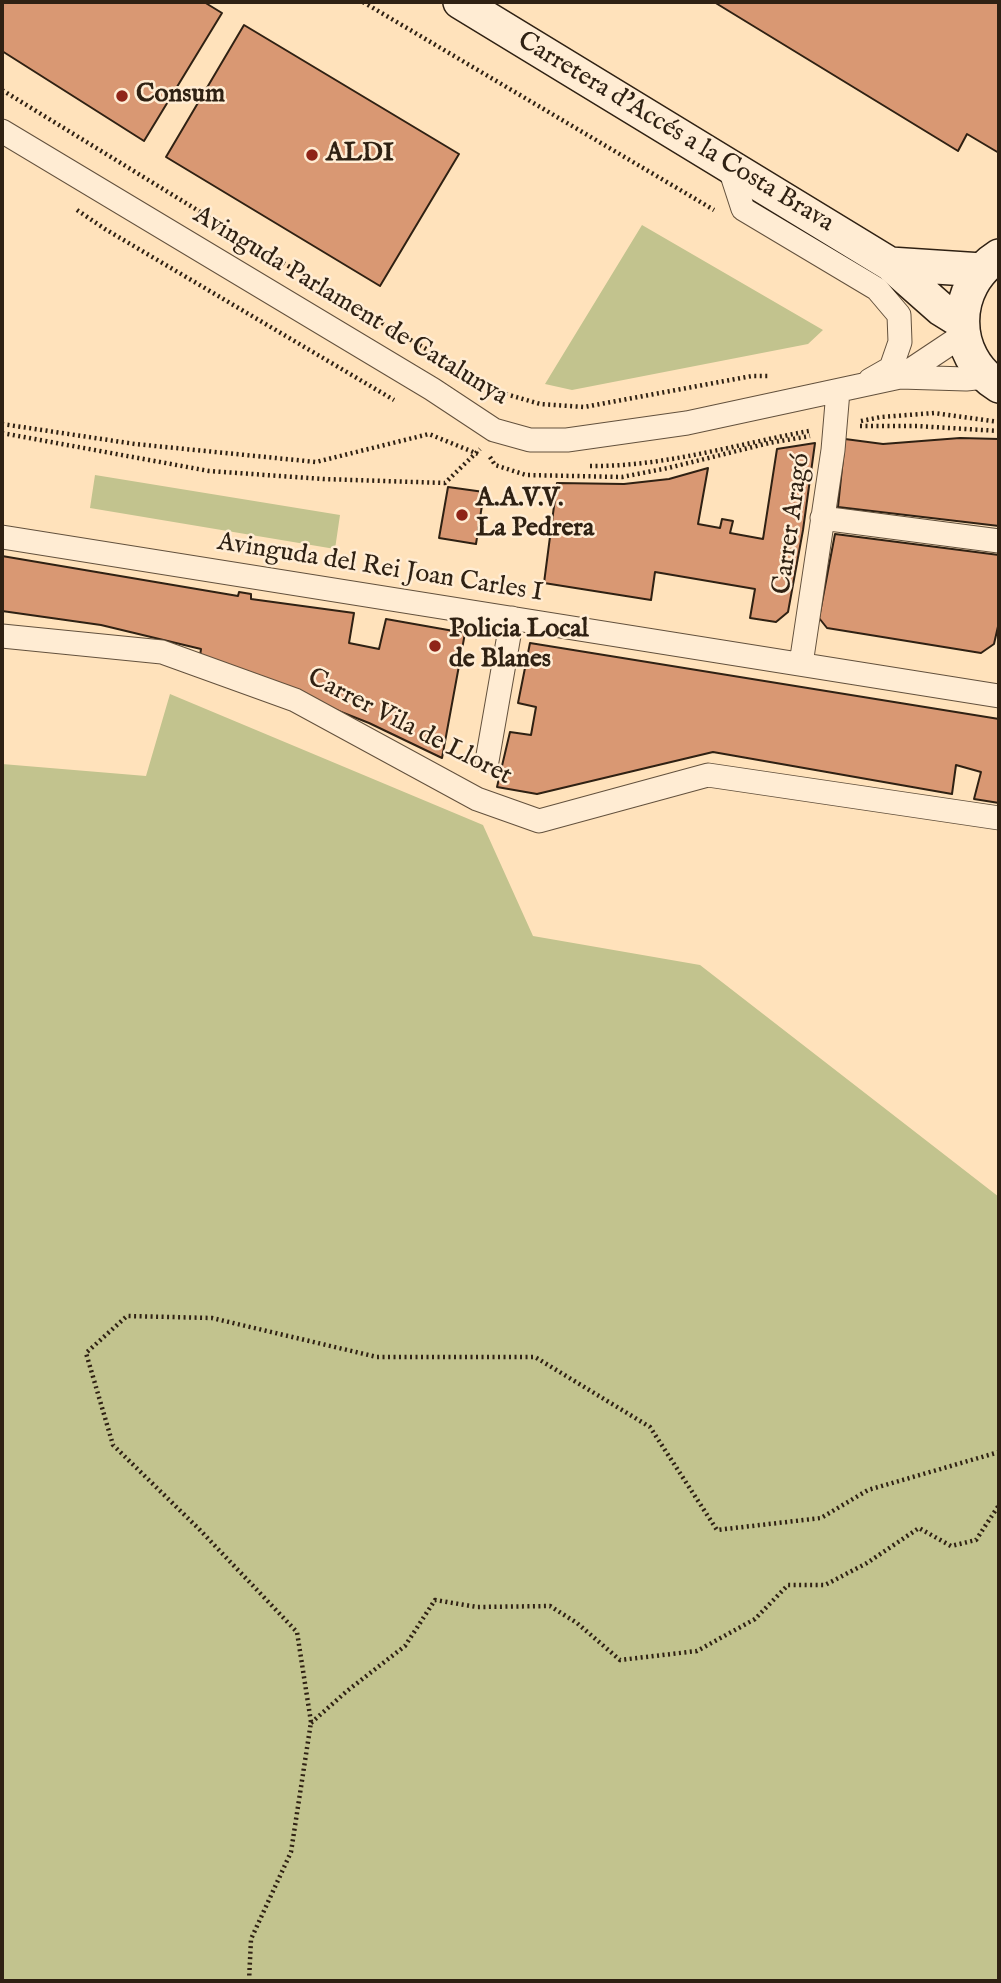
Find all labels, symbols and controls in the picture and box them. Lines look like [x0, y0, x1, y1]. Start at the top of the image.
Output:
street label: Carretera d'Accés a la Costa Brava [511, 26, 839, 240]
place label: Consum [136, 80, 225, 112]
marker: Consum [114, 88, 130, 104]
place label: ALDI [326, 139, 394, 171]
marker: ALDI [304, 147, 320, 163]
street label: Avinguda Parlament de Catalunya [187, 201, 513, 413]
street label: Carrer Aragó [768, 451, 818, 597]
place label: A.A.V.V. La Pedrera [476, 484, 594, 546]
marker: A.A.V.V. La Pedrera [454, 507, 470, 523]
street label: Avinguda del Rei Joan Carles I [215, 528, 545, 610]
place label: Policia Local de Blanes [449, 615, 589, 676]
marker: Policia Local de Blanes [427, 638, 443, 654]
street label: Carrer Vila de Lloret [302, 663, 516, 793]

